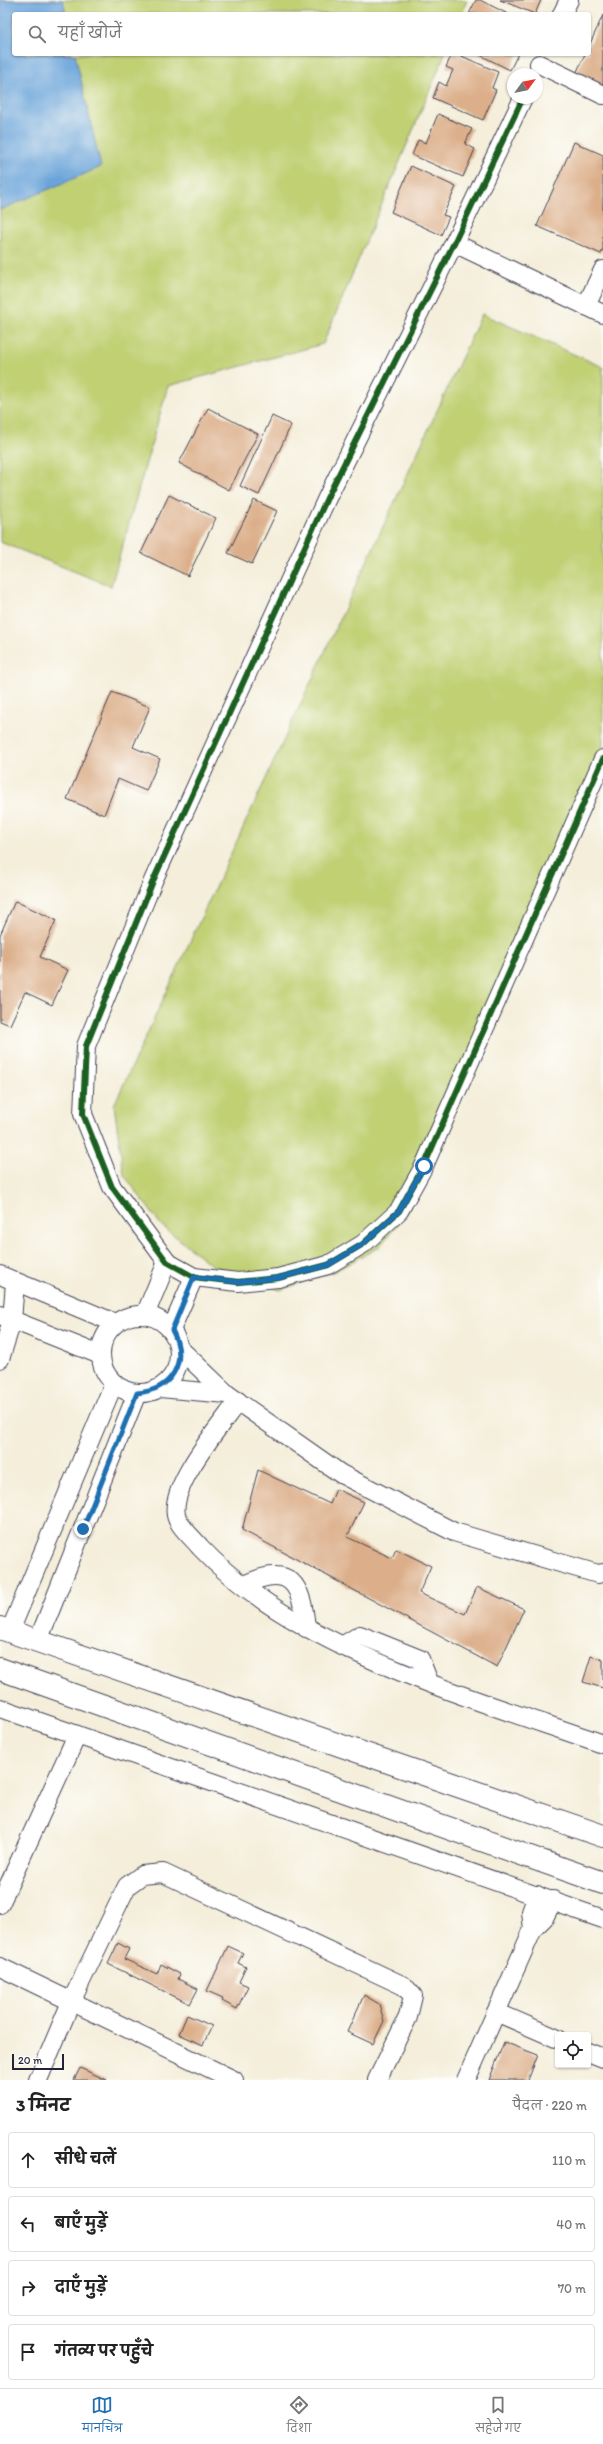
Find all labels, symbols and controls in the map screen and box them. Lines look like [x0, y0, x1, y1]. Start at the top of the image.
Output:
search box [12, 12, 591, 56]
icon: search [26, 23, 48, 45]
text: यहाँ खोजें [58, 24, 122, 42]
north arrow [507, 68, 543, 104]
route start [415, 1157, 433, 1175]
route end [74, 1520, 92, 1538]
map controls [555, 2032, 591, 2068]
button: locate [555, 2032, 591, 2068]
scale bar [12, 2052, 64, 2071]
text: 20 m [18, 2054, 42, 2067]
text: 3 मिनट [16, 2095, 70, 2115]
text: पैदल · 220 m [512, 2098, 587, 2113]
icon: ahead [17, 2149, 39, 2171]
text: सीधे चलें [55, 2150, 116, 2168]
text: 110 m [552, 2153, 586, 2168]
icon: left [17, 2213, 39, 2235]
text: बाएँ मुड़ें [55, 2214, 107, 2232]
text: 40 m [556, 2217, 586, 2232]
icon: right [17, 2277, 39, 2299]
text: दाएँ मुड़ें [55, 2278, 107, 2296]
text: 70 m [558, 2281, 586, 2296]
icon: arrive [17, 2341, 39, 2363]
text: गंतव्य पर पहुँचे [55, 2342, 153, 2360]
tab: मानचित्र [82, 2394, 122, 2440]
tab: दिशा [287, 2394, 311, 2440]
tab: सहेजे गए [476, 2394, 521, 2440]

